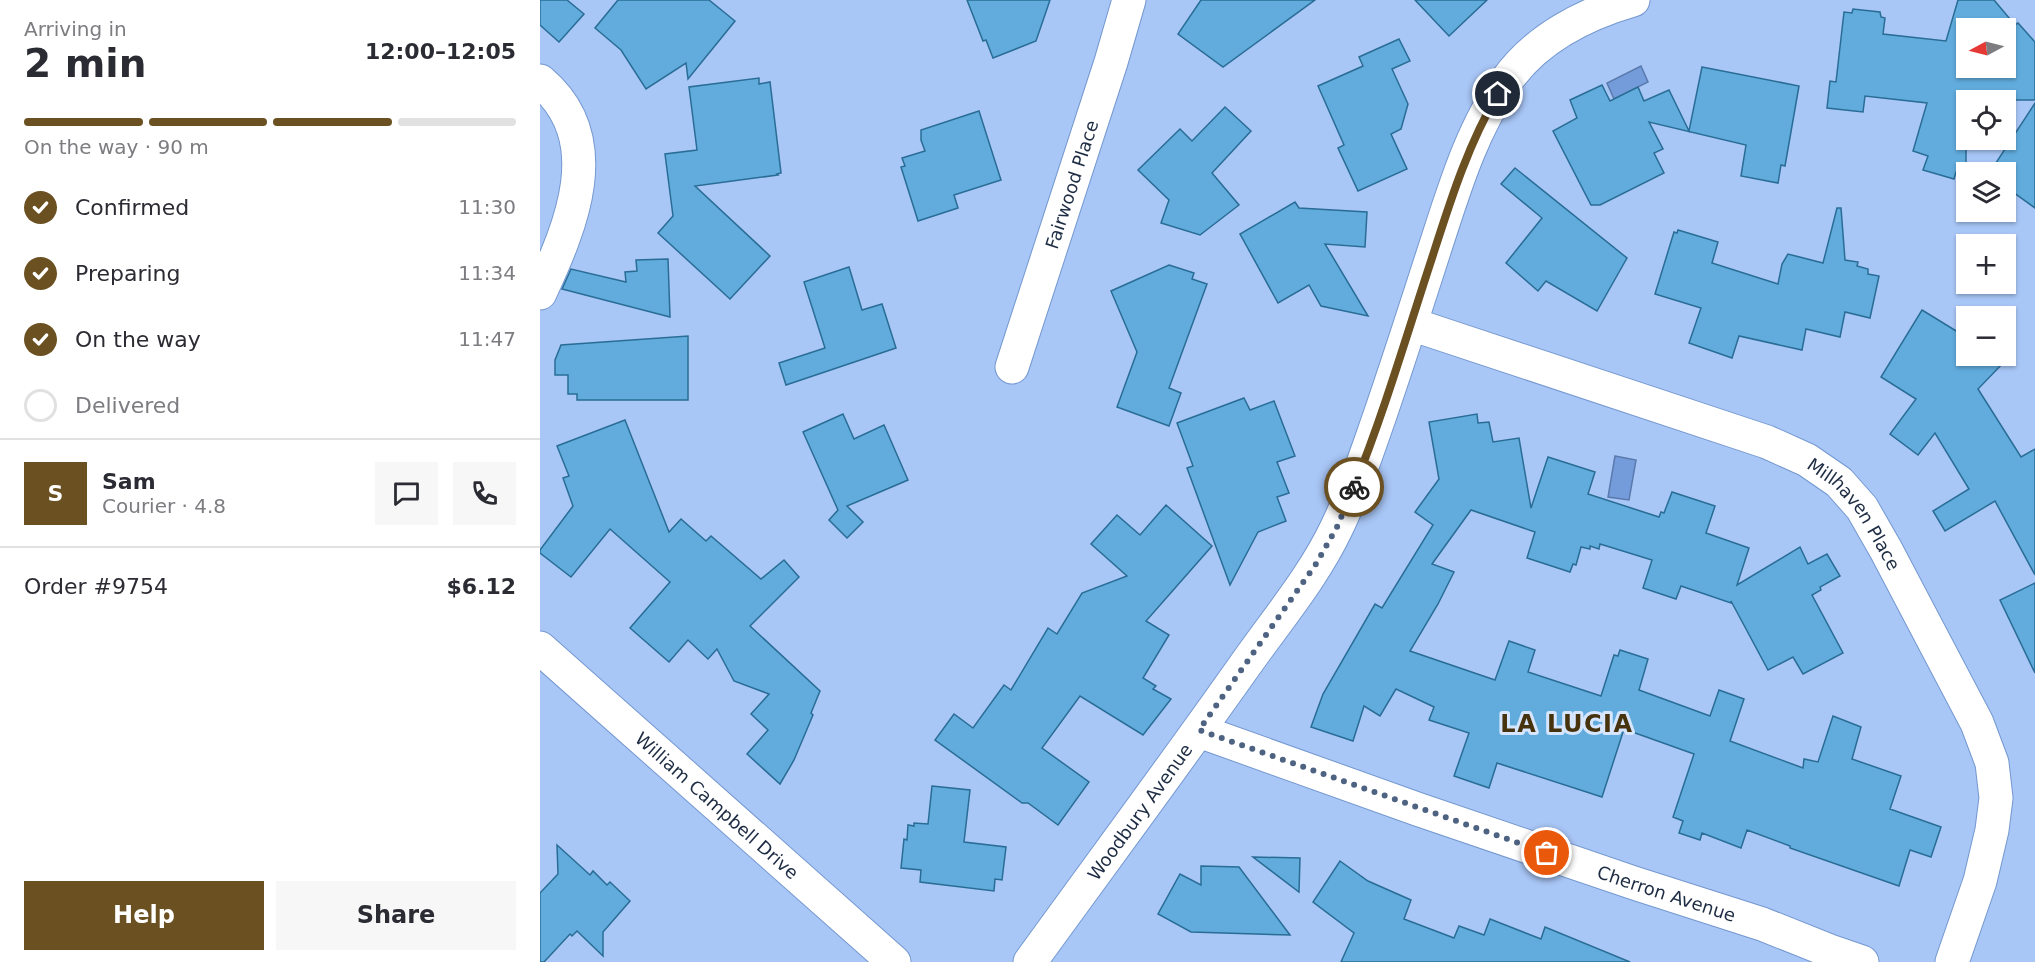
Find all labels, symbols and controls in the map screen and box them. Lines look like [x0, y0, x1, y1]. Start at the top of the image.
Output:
text: Arriving in [24, 17, 127, 41]
north arrow [1956, 18, 2016, 78]
map controls [1956, 18, 2016, 366]
text: 12:00–12:05 [365, 39, 516, 64]
text: 2 min [24, 41, 146, 86]
pin [1472, 68, 1523, 119]
icon: home [1481, 77, 1514, 110]
button: locate [1956, 90, 2016, 150]
street label: Fairwood Place [1041, 117, 1102, 251]
text: On the way · 90 m [24, 135, 209, 159]
button: layers [1956, 162, 2016, 222]
icon: check [24, 191, 57, 224]
text: Confirmed [75, 195, 189, 220]
text: 11:30 [458, 195, 516, 219]
button: + [1956, 234, 2016, 294]
icon: check [24, 257, 57, 290]
text: Preparing [75, 261, 181, 286]
text: 11:34 [458, 261, 516, 285]
button: − [1956, 306, 2016, 366]
icon: check [24, 323, 57, 356]
text: On the way [75, 327, 201, 352]
text: 11:47 [458, 327, 516, 351]
text: Delivered [75, 393, 180, 418]
street label: Millhaven Place [1804, 453, 1905, 574]
courier [1324, 457, 1384, 517]
button: chat [375, 462, 438, 525]
button: phone [453, 462, 516, 525]
text: Sam [102, 469, 156, 494]
icon: bike [1338, 471, 1371, 504]
text: S [48, 481, 63, 506]
text: Courier · 4.8 [102, 494, 226, 518]
text: Order #9754 [24, 574, 168, 599]
text: $6.12 [446, 574, 516, 599]
district label: LA LUCIA [1500, 710, 1634, 738]
street label: William Campbell Drive [632, 728, 803, 883]
street label: Woodbury Avenue [1083, 739, 1196, 884]
pin [1521, 827, 1572, 878]
icon: bag [1530, 836, 1563, 869]
street label: Cherron Avenue [1595, 861, 1738, 925]
button: Help [24, 881, 264, 950]
button: Share [276, 881, 516, 950]

